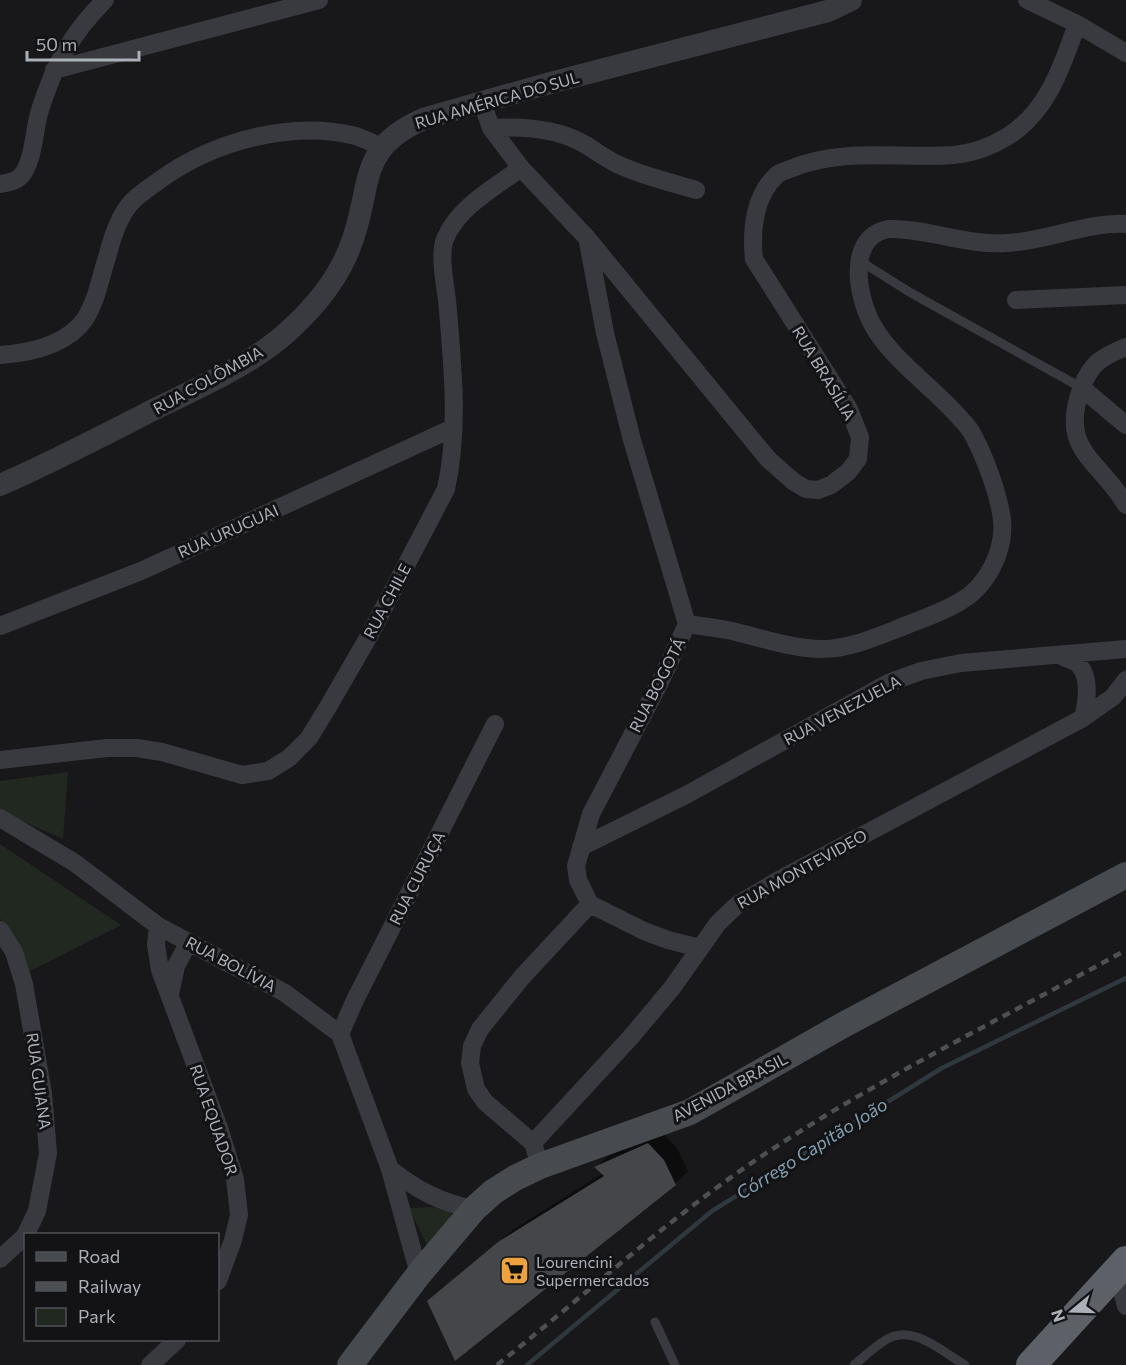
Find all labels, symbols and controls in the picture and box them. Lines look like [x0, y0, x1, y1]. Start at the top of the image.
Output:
scale bar [27, 24, 140, 62]
text: 50 m [36, 33, 77, 55]
street label: RUA AMÉRICA DO SUL [413, 67, 581, 132]
street label: RUA BRASÍLIA [789, 322, 860, 423]
street label: RUA COLÔMBIA [150, 342, 266, 418]
street label: RUA URUGUAI [175, 500, 281, 561]
street label: RUA CHILE [359, 560, 414, 641]
street label: RUA BOGOTÁ [625, 634, 688, 735]
street label: RUA VENEZUELA [780, 671, 904, 748]
street label: RUA MONTEVIDEO [734, 825, 870, 912]
street label: RUA CURUÇA [385, 828, 448, 928]
street label: RUA BOLÍVIA [183, 932, 280, 995]
street label: RUA GUIANA [23, 1031, 56, 1131]
street label: AVENIDA BRASIL [669, 1048, 790, 1125]
street label: RUA EQUADOR [187, 1062, 242, 1178]
water label: Córrego Capitão João [732, 1093, 891, 1204]
legend [24, 1233, 219, 1341]
text: Road [78, 1245, 120, 1267]
place label: Lourencini Supermercados [536, 1252, 649, 1289]
supermarket icon: Lourencini Supermercados [499, 1255, 531, 1287]
text: Railway [78, 1275, 141, 1297]
north arrow [1042, 1281, 1102, 1341]
text: Park [78, 1305, 116, 1327]
text: N [1046, 1307, 1068, 1325]

